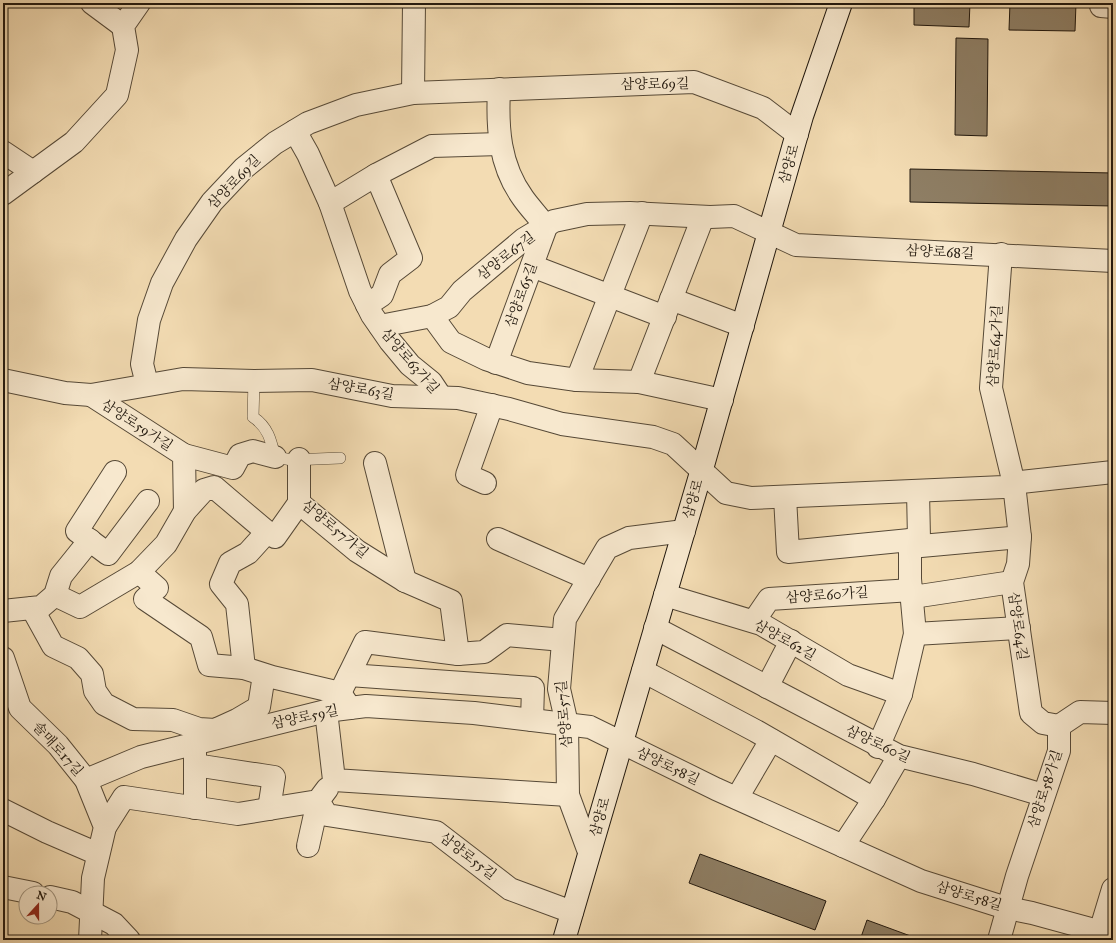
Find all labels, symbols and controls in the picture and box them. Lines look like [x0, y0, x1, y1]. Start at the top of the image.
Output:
street label: 삼양로69길 [620, 75, 690, 93]
street label: 삼양로 [775, 142, 803, 186]
street label: 삼양로69길 [204, 151, 264, 213]
street label: 삼양로67길 [474, 228, 538, 284]
street label: 삼양로68길 [905, 242, 975, 262]
street label: 삼양로65길 [501, 260, 541, 330]
street label: 삼양로64가길 [984, 304, 1006, 388]
street label: 삼양로63가길 [377, 325, 443, 397]
street label: 삼양로63길 [327, 375, 395, 403]
street label: 삼양로59가길 [98, 396, 176, 454]
street label: 삼양로 [679, 477, 707, 521]
street label: 삼양로57가길 [298, 496, 372, 562]
street label: 삼양로60가길 [785, 584, 869, 606]
street label: 삼양로64길 [1005, 591, 1031, 661]
street label: 삼양로62길 [751, 616, 819, 664]
street label: 삼양로57길 [553, 679, 575, 749]
street label: 삼양로59길 [270, 702, 340, 732]
street label: 솔매로17길 [29, 718, 87, 780]
street label: 삼양로60길 [843, 722, 913, 766]
street label: 삼양로58길 [634, 743, 702, 789]
street label: 삼양로58가길 [1024, 748, 1066, 830]
street label: 삼양로 [586, 795, 614, 839]
street label: 삼양로55길 [436, 829, 500, 883]
street label: 삼양로58길 [934, 878, 1004, 914]
north arrow [18, 885, 58, 925]
text: N [35, 888, 49, 904]

